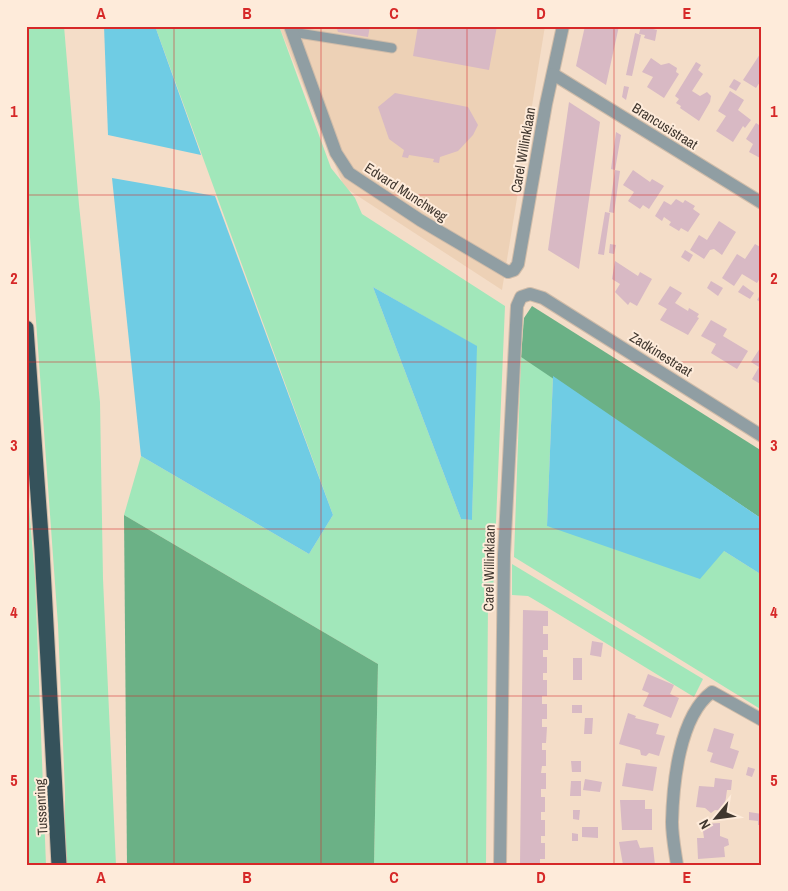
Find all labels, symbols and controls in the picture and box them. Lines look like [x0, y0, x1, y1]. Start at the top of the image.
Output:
text: A [96, 2, 106, 24]
text: B [242, 2, 252, 24]
text: C [389, 2, 399, 24]
text: D [536, 2, 546, 24]
text: E [683, 2, 692, 24]
street label: Brancusistraat [629, 99, 701, 153]
text: 1 [10, 100, 18, 122]
text: 1 [770, 100, 778, 122]
street label: Carel Willinklaan [507, 106, 539, 194]
street label: Edvard Munchweg [361, 159, 451, 226]
text: 2 [10, 267, 18, 289]
text: 2 [770, 267, 778, 289]
street label: Zadkinestraat [626, 328, 696, 380]
text: 3 [10, 434, 18, 456]
text: 3 [770, 434, 778, 456]
street label: Carel Willinklaan [479, 524, 499, 612]
text: 4 [10, 601, 18, 623]
text: 4 [770, 601, 778, 623]
text: 5 [10, 769, 18, 791]
text: 5 [770, 769, 778, 791]
street label: Tussenring [31, 778, 51, 836]
north arrow [690, 794, 740, 844]
text: N [695, 816, 715, 832]
text: A [96, 866, 106, 888]
text: B [242, 866, 252, 888]
text: C [389, 866, 399, 888]
text: D [536, 866, 546, 888]
text: E [683, 866, 692, 888]

